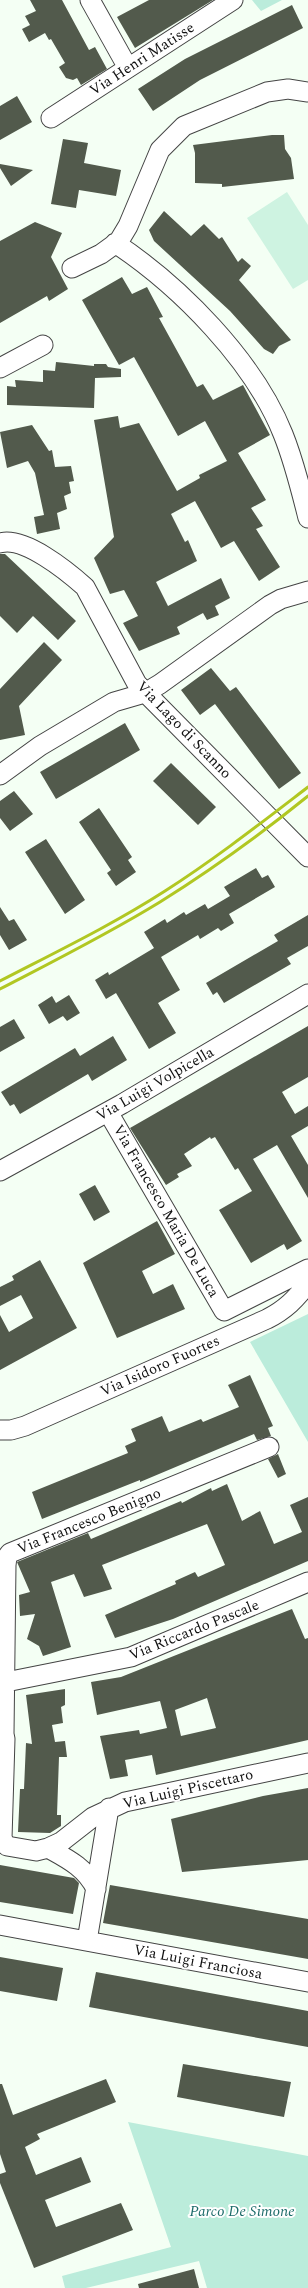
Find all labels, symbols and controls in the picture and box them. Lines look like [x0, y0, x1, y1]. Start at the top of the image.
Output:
street label: Via Henri Matisse [85, 16, 199, 102]
street label: Via Lago di Scanno [131, 676, 237, 784]
street label: Via Luigi Volpicella [92, 1041, 219, 1127]
street label: Via Francesco Maria De Luca [107, 1120, 225, 1302]
street label: Via Isidoro Fuortes [96, 1329, 224, 1403]
street label: Via Francesco Benigno [14, 1482, 164, 1560]
street label: Via Riccardo Pascale [125, 1593, 263, 1667]
street label: Via Luigi Piscettaro [120, 1763, 256, 1815]
street label: Via Luigi Franciosa [132, 1938, 265, 1986]
park label: Parco De Simone [189, 2200, 295, 2223]

